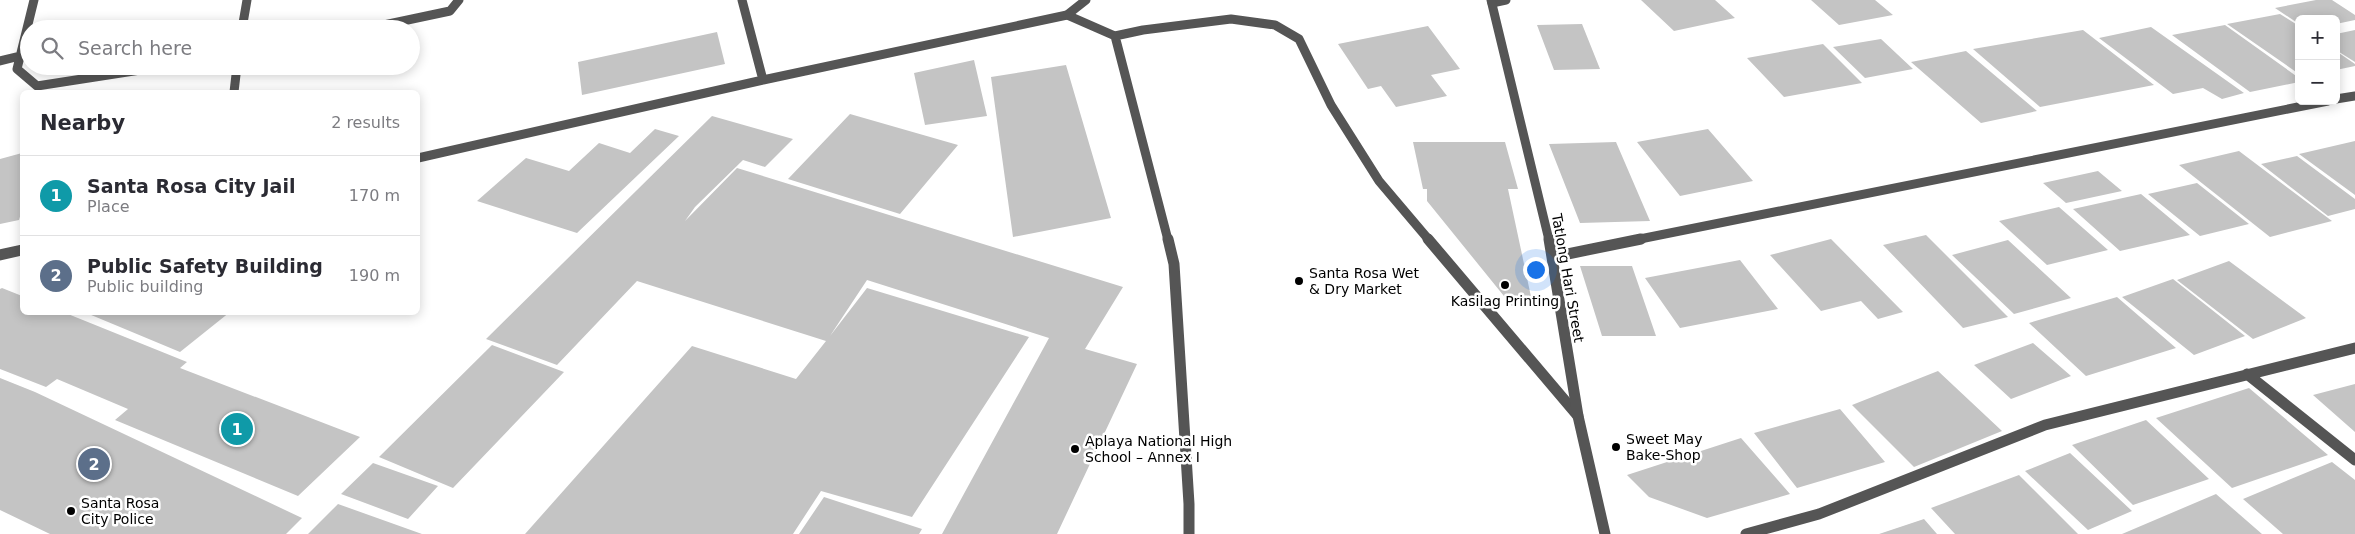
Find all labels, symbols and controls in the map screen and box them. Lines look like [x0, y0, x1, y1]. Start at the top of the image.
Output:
map controls [2295, 15, 2340, 105]
button: + [2295, 15, 2340, 60]
search box [20, 20, 420, 75]
icon: search [38, 34, 66, 62]
text: Search here [78, 37, 192, 59]
button: − [2295, 60, 2340, 105]
text: Nearby [40, 111, 125, 135]
text: 2 results [331, 113, 400, 132]
text: Santa Rosa City Jail [87, 175, 295, 197]
text: 1 [50, 186, 62, 205]
text: 170 m [349, 186, 400, 205]
text: Place [87, 197, 130, 216]
street label: Tatlong Hari Street [1549, 211, 1587, 344]
text: Public Safety Building [87, 255, 323, 277]
your location [1523, 257, 1549, 283]
place label: Santa Rosa Wet & Dry Market [1309, 265, 1419, 297]
text: 2 [50, 266, 62, 285]
text: 190 m [349, 266, 400, 285]
marker: Santa Rosa Wet & Dry Market [1293, 275, 1305, 287]
text: Public building [87, 277, 204, 296]
marker: Kasilag Printing [1499, 279, 1511, 291]
place label: Kasilag Printing [1451, 293, 1559, 309]
pin: 1 [221, 410, 253, 448]
place label: Sweet May Bake-Shop [1626, 431, 1702, 463]
place label: Aplaya National High School – Annex I [1085, 433, 1232, 465]
marker: Sweet May Bake-Shop [1610, 441, 1622, 453]
marker: Aplaya National High School – Annex I [1069, 443, 1081, 455]
pin: 2 [78, 445, 110, 483]
place label: Santa Rosa City Police [81, 495, 159, 527]
marker: Santa Rosa City Police [65, 505, 77, 517]

